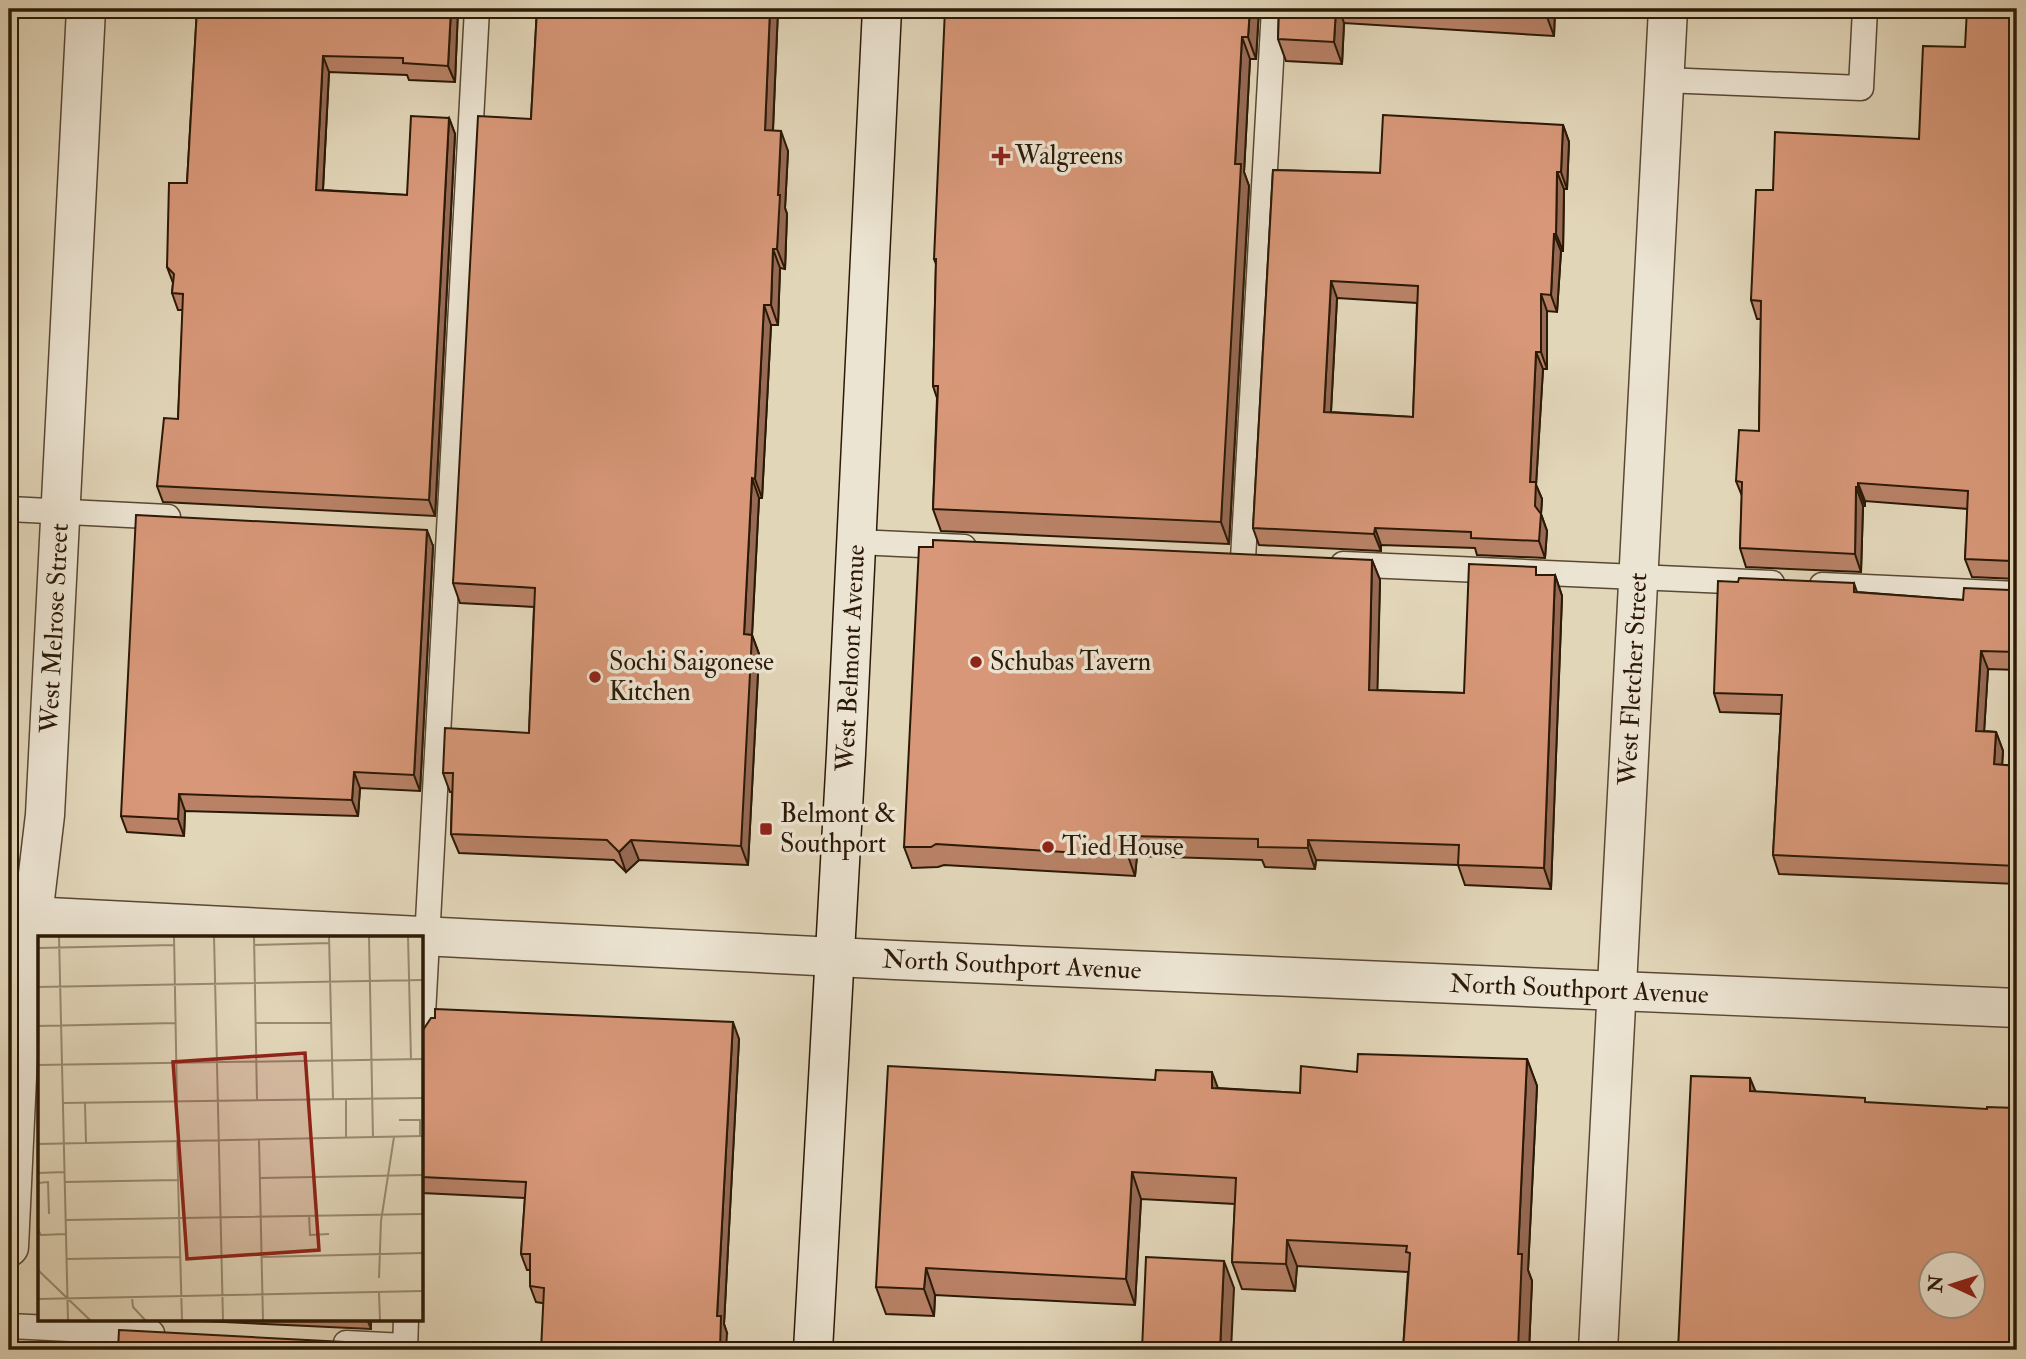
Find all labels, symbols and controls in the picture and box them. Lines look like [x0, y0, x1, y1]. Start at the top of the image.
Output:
place label: Walgreens [1014, 140, 1123, 172]
marker: Walgreens [993, 148, 1009, 164]
street label: West Melrose Street [33, 522, 76, 735]
street label: West Belmont Avenue [829, 543, 872, 774]
street label: West Fletcher Street [1611, 572, 1655, 787]
place label: Sochi Saigonese Kitchen [609, 646, 774, 708]
place label: Schubas Tavern [990, 646, 1151, 678]
marker: Schubas Tavern [968, 654, 984, 670]
marker: Sochi Saigonese Kitchen [587, 669, 603, 685]
place label: Belmont & Southport [780, 798, 896, 861]
marker: Belmont & Southport [758, 821, 774, 837]
place label: Tied House [1062, 831, 1184, 863]
marker: Tied House [1040, 839, 1056, 855]
inset map [38, 936, 424, 1320]
street label: North Southport Avenue [881, 943, 1142, 987]
street label: North Southport Avenue [1449, 968, 1710, 1011]
north arrow [1918, 1250, 1988, 1320]
text: N [1923, 1274, 1949, 1294]

